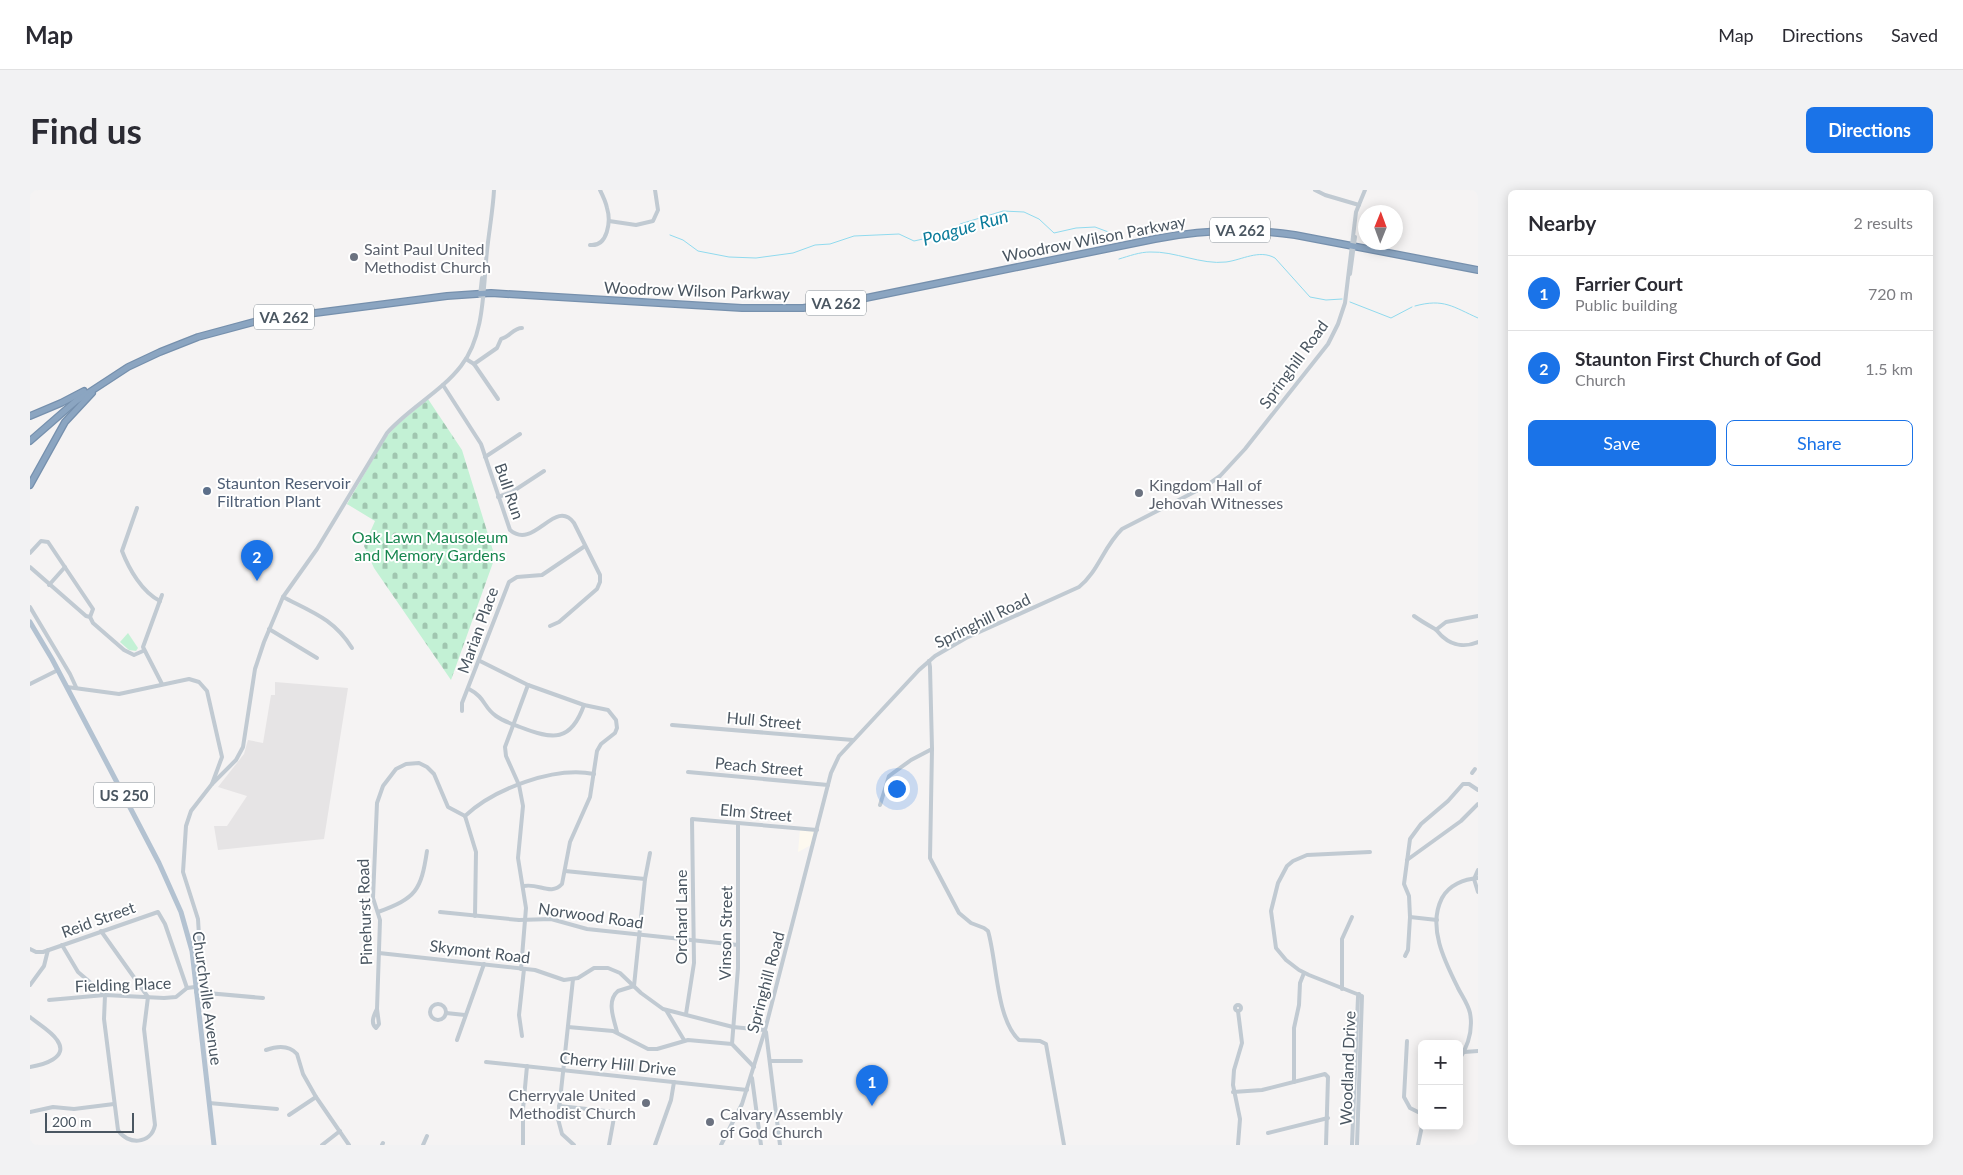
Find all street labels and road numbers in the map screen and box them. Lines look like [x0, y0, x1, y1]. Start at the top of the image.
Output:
street label: Woodrow Wilson Parkway [1001, 211, 1188, 265]
road number: VA 262 [1210, 218, 1270, 242]
street label: Woodrow Wilson Parkway [604, 277, 791, 303]
road number: VA 262 [806, 290, 866, 316]
road number: VA 262 [254, 304, 314, 330]
street label: Springhill Road [1255, 316, 1331, 412]
street label: Bull Run [492, 460, 528, 522]
street label: Marian Place [453, 584, 501, 676]
street label: Springhill Road [931, 589, 1033, 651]
street label: Hull Street [726, 707, 802, 733]
street label: Peach Street [714, 753, 804, 779]
road number: US 250 [94, 782, 154, 808]
street label: Elm Street [719, 799, 793, 825]
street label: Pinehurst Road [353, 858, 375, 966]
street label: Orchard Lane [671, 870, 690, 964]
street label: Vinson Street [715, 885, 735, 981]
street label: Reid Street [59, 897, 138, 941]
street label: Norwood Road [537, 898, 645, 932]
street label: Springhill Road [742, 929, 788, 1035]
street label: Churchville Avenue [189, 930, 227, 1066]
street label: Skymont Road [429, 935, 531, 967]
street label: Fielding Place [74, 973, 172, 995]
street label: Woodland Drive [1336, 1010, 1358, 1126]
street label: Cherry Hill Drive [559, 1047, 677, 1079]

